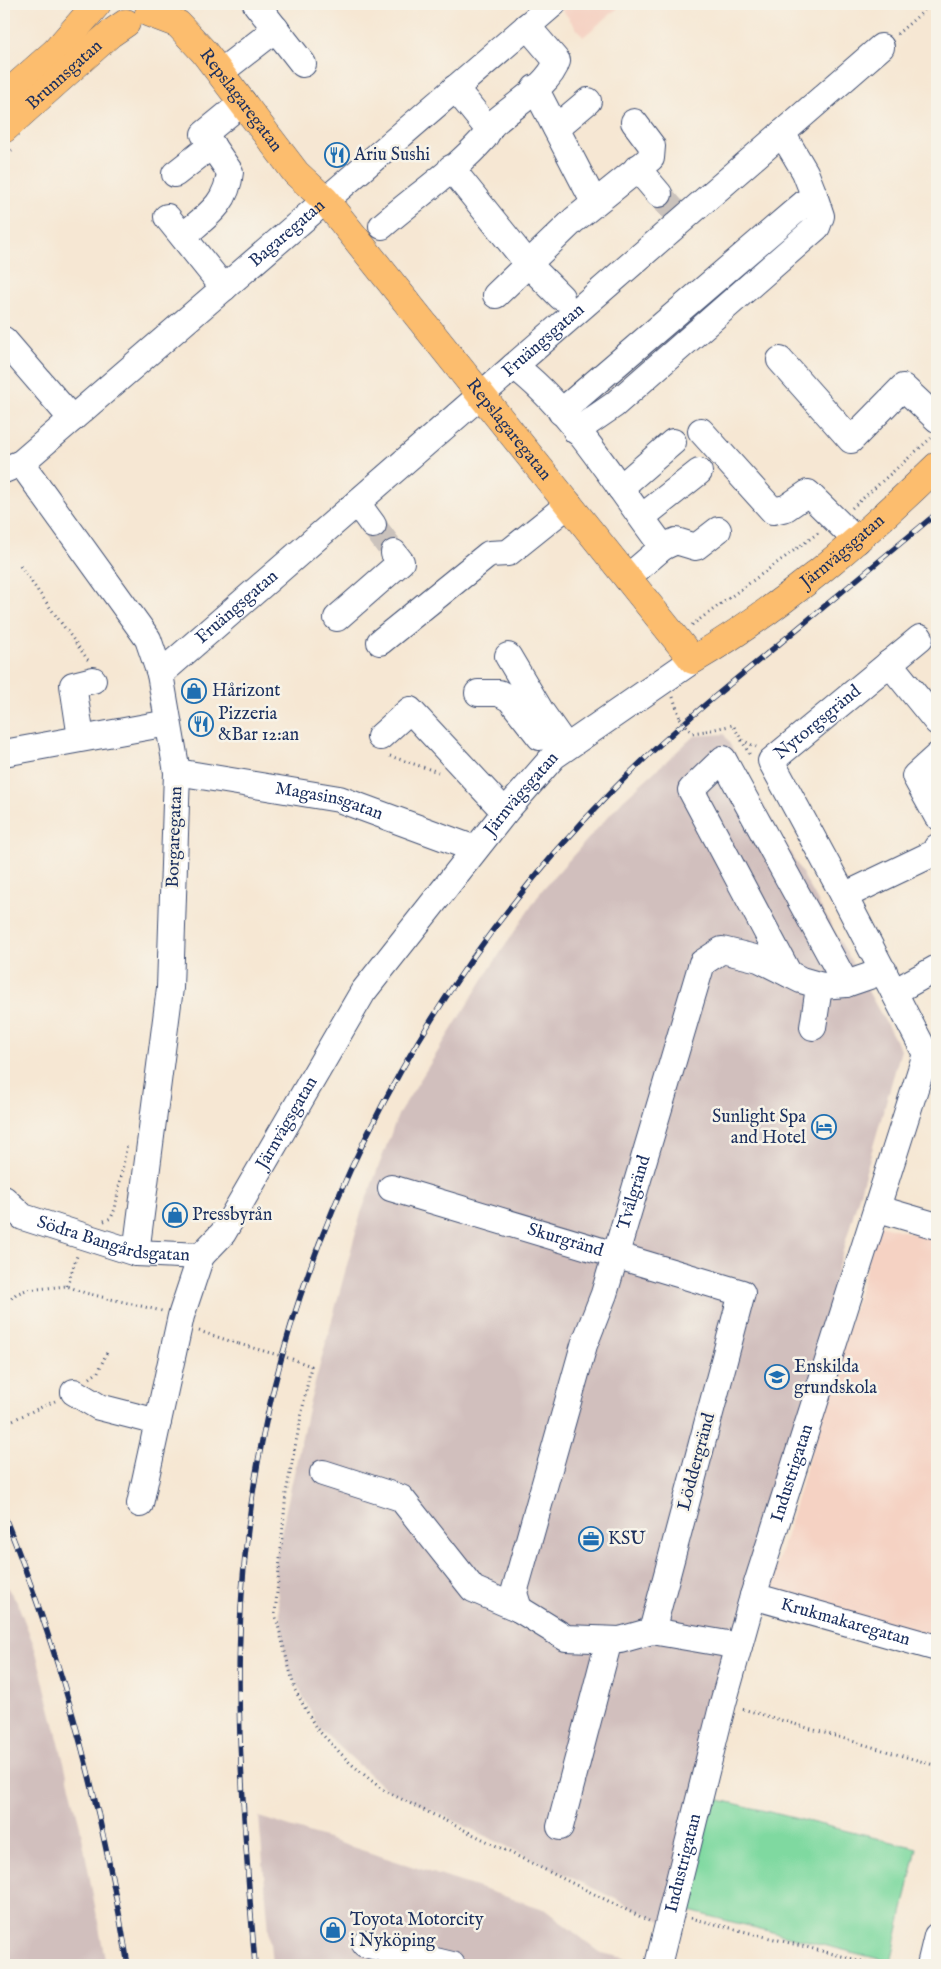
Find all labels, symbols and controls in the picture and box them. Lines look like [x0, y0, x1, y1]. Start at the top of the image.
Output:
street label: Brunnsgatan [21, 35, 107, 115]
street label: Repslagaregatan [194, 44, 288, 157]
restaurant icon: Ariu Sushi [324, 142, 350, 168]
place label: Ariu Sushi [353, 144, 430, 167]
street label: Bagaregatan [244, 194, 330, 272]
street label: Fruängsgatan [497, 298, 590, 383]
street label: Repslagaregatan [461, 374, 557, 486]
street label: Järnvägsgatan [794, 509, 890, 595]
street label: Fruängsgatan [191, 565, 283, 649]
shop icon: Hårizont [181, 678, 207, 704]
place label: Hårizont [212, 680, 280, 703]
street label: Nytorgsgränd [769, 680, 866, 765]
place label: Pizzeria &Bar 12:an [218, 703, 299, 747]
restaurant icon: Pizzeria &Bar 12:an [188, 711, 214, 737]
street label: Järnvägsgatan [478, 747, 564, 842]
street label: Magasinsgatan [274, 777, 387, 826]
street label: Borgaregatan [162, 785, 188, 888]
street label: Järnvägsgatan [250, 1072, 323, 1175]
place label: Sunlight Spa and Hotel [712, 1106, 806, 1150]
hotel icon: Sunlight Spa and Hotel [811, 1114, 837, 1140]
street label: Tvålgränd [612, 1152, 656, 1233]
shop icon: Pressbyrån [162, 1202, 188, 1228]
place label: Pressbyrån [192, 1204, 273, 1227]
street label: Södra Bangårdsgatan [34, 1211, 191, 1267]
street label: Skurgränd [525, 1218, 606, 1262]
place label: Enskilda grundskola [794, 1356, 877, 1400]
school or university icon: Enskilda grundskola [764, 1364, 790, 1390]
street label: Löddergränd [673, 1410, 721, 1513]
street label: Industrigatan [766, 1421, 819, 1525]
office icon: KSU [578, 1526, 604, 1552]
place label: KSU [608, 1528, 646, 1551]
street label: Krukmakaregatan [778, 1593, 913, 1651]
street label: Industrigatan [660, 1811, 707, 1915]
place label: Toyota Motorcity i Nyköping [350, 1909, 484, 1953]
shop icon: Toyota Motorcity i Nyköping [320, 1917, 346, 1943]

